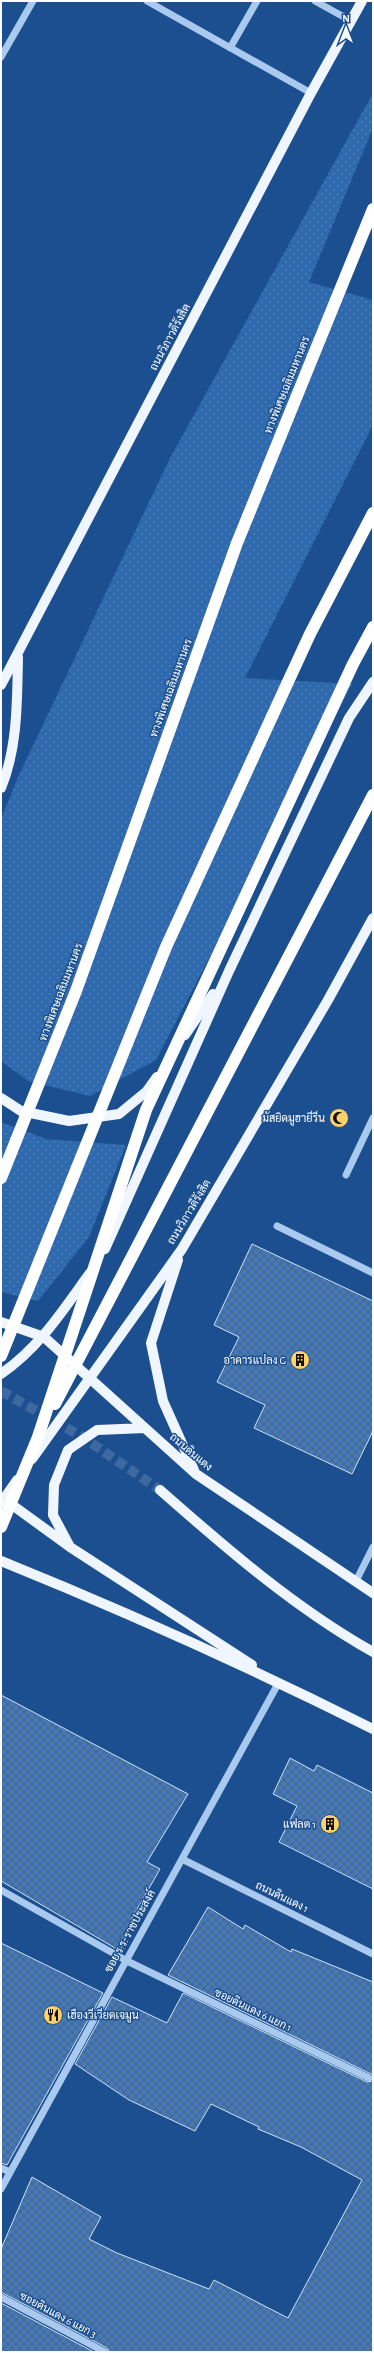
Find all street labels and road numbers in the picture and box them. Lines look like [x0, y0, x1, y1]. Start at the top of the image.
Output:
street label: ถนนวิภาวดีรังสิต [145, 300, 192, 372]
street label: ทางพิเศษเฉลิมมหานคร [262, 334, 312, 435]
street label: ทางพิเศษเฉลิมมหานคร [147, 637, 194, 739]
street label: ทางพิเศษเฉลิมมหานคร [36, 941, 85, 1042]
street label: ถนนวิภาวดีรังสิต [163, 1176, 213, 1246]
street label: ถนนดินแดง [168, 1430, 215, 1473]
street label: ถนนดินแดง 1 [254, 1879, 311, 1915]
street label: ซอย ร.ร. ราชประสงค์ [100, 1886, 157, 1974]
street label: ซอยดินแดง 6 แยก 1 [213, 1986, 294, 2033]
street label: ซอยดินแดง 6 แยก 3 [18, 2289, 99, 2340]

